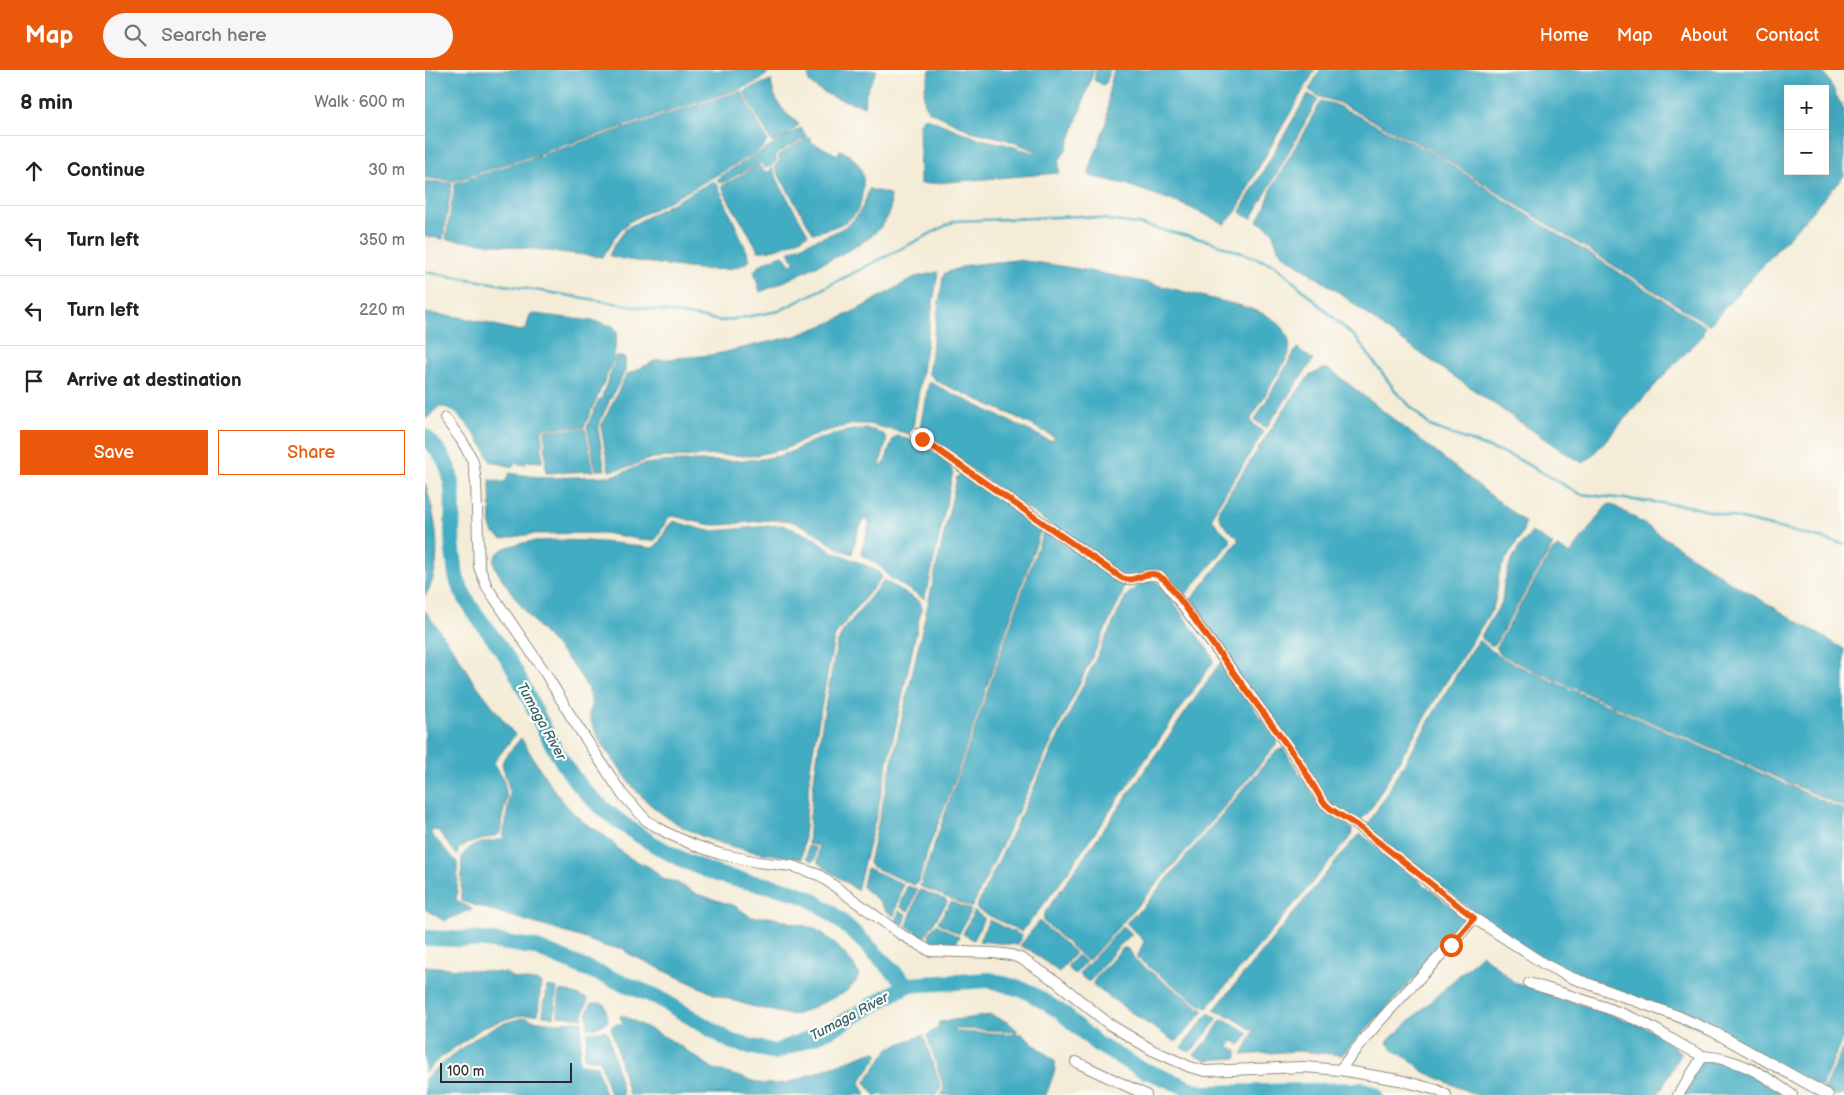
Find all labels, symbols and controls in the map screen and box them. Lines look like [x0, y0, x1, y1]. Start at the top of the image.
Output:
search box [103, 13, 453, 58]
text: Map [25, 21, 73, 50]
icon: search [121, 21, 149, 49]
text: Search here [161, 24, 267, 47]
text: Home [1540, 25, 1589, 46]
text: Map [1617, 25, 1653, 46]
text: About [1681, 25, 1728, 46]
text: Contact [1756, 25, 1819, 46]
map controls [1784, 85, 1829, 175]
button: + [1784, 85, 1829, 130]
text: 8 min [20, 90, 73, 115]
text: Walk · 600 m [314, 93, 405, 112]
button: − [1784, 130, 1829, 175]
icon: ahead [20, 157, 48, 185]
text: Continue [67, 159, 145, 182]
text: 30 m [368, 161, 405, 180]
icon: left [20, 227, 48, 255]
text: Turn left [67, 229, 139, 252]
text: 350 m [359, 231, 405, 250]
icon: left [20, 297, 48, 325]
text: Turn left [67, 299, 139, 322]
text: 220 m [359, 301, 405, 320]
icon: arrive [20, 367, 48, 395]
text: Arrive at destination [67, 369, 242, 392]
route end [911, 428, 934, 451]
button: Save [20, 430, 208, 475]
button: Share [218, 430, 405, 475]
water label: Tumaga River [513, 679, 570, 764]
route start [1440, 934, 1463, 957]
water label: Tumaga River [807, 988, 892, 1044]
scale bar [440, 1060, 573, 1083]
text: 100 m [447, 1063, 484, 1080]

